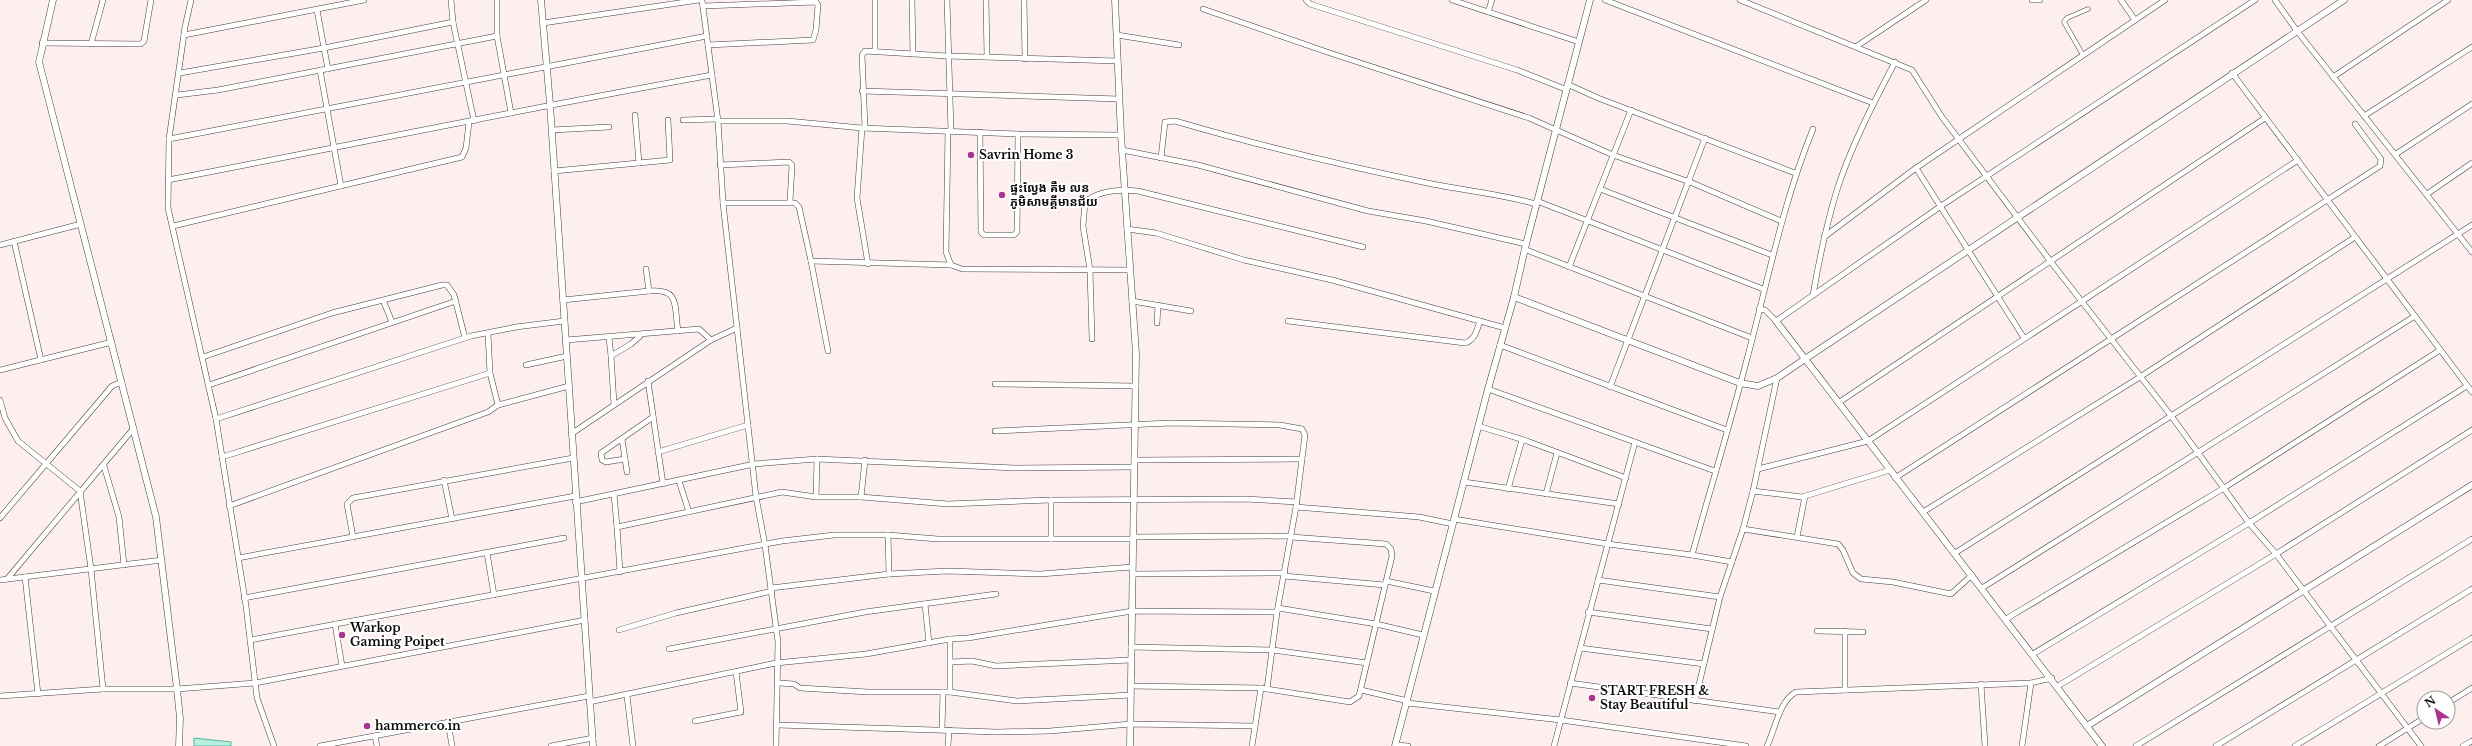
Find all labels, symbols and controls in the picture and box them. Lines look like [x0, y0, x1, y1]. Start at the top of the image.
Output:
place label: Savrin Home 3 [979, 147, 1074, 162]
marker: Savrin Home 3 [966, 150, 976, 160]
place label: ផ្ទះល្វែង គឹម លន ភូមិសាមគ្គីមានជ័យ [1010, 180, 1098, 209]
marker: ផ្ទះល្វែង គឹម លន ភូមិសាមគ្គីមានជ័យ [997, 190, 1007, 200]
place label: Warkop Gaming Poipet [349, 620, 445, 649]
marker: Warkop Gaming Poipet [337, 630, 347, 640]
place label: START FRESH & Stay Beautiful [1600, 683, 1710, 712]
north arrow [2416, 690, 2456, 730]
marker: START FRESH & Stay Beautiful [1587, 693, 1597, 703]
text: N [2422, 693, 2439, 711]
place label: hammerco.in [375, 718, 461, 733]
marker: hammerco.in [362, 721, 372, 731]

